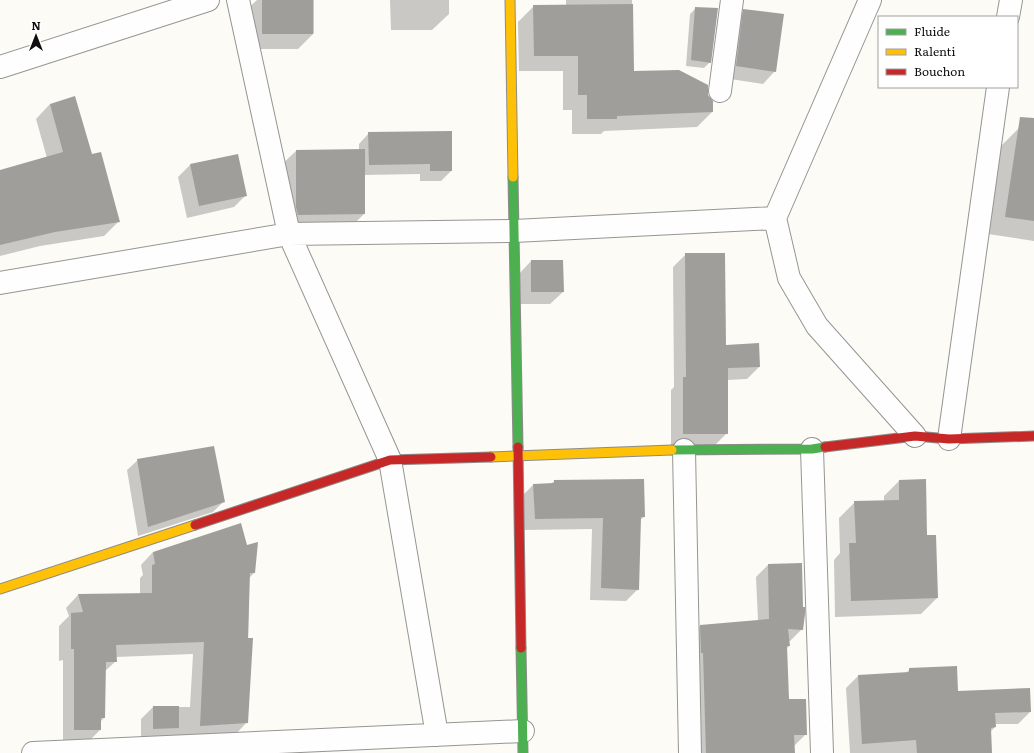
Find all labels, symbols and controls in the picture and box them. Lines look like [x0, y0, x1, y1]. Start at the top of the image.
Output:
north arrow [16, 16, 56, 56]
legend [878, 16, 1018, 88]
text: N [31, 17, 41, 33]
text: Fluide [914, 22, 950, 40]
text: Ralenti [914, 42, 955, 60]
text: Bouchon [914, 62, 965, 80]

